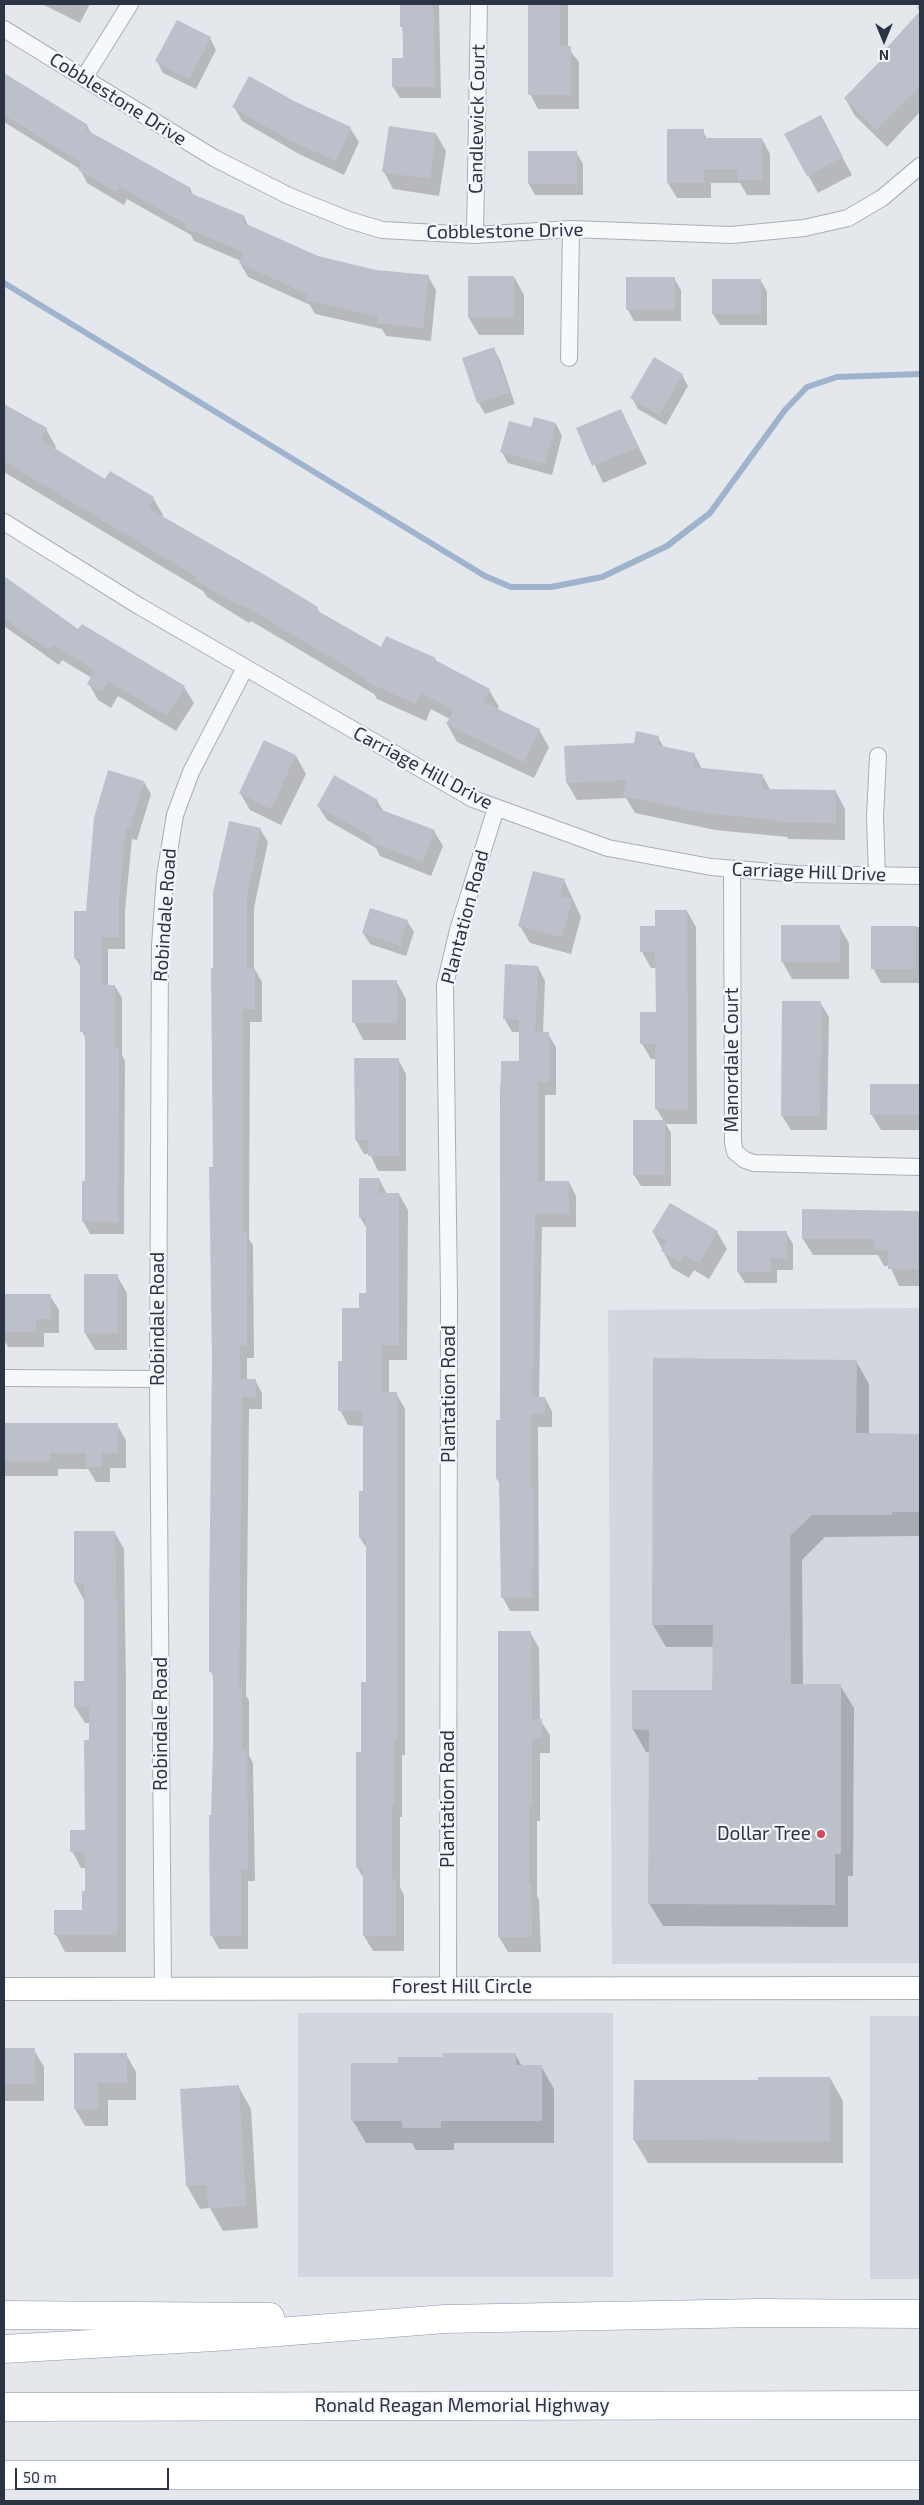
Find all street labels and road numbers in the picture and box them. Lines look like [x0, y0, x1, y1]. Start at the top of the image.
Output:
street label: Candlewick Court [464, 44, 490, 194]
street label: Cobblestone Drive [45, 48, 191, 150]
street label: Cobblestone Drive [426, 218, 584, 244]
street label: Carriage Hill Drive [349, 722, 497, 814]
street label: Robindale Road [149, 847, 181, 983]
street label: Plantation Road [436, 848, 494, 986]
street label: Carriage Hill Drive [731, 858, 887, 886]
street label: Manordale Court [721, 987, 743, 1133]
street label: Robindale Road [147, 1252, 169, 1386]
street label: Plantation Road [438, 1325, 460, 1463]
street label: Robindale Road [150, 1657, 172, 1791]
street label: Plantation Road [437, 1730, 459, 1868]
street label: Forest Hill Circle [392, 1976, 532, 1998]
street label: Ronald Reagan Memorial Highway [314, 2395, 610, 2417]

